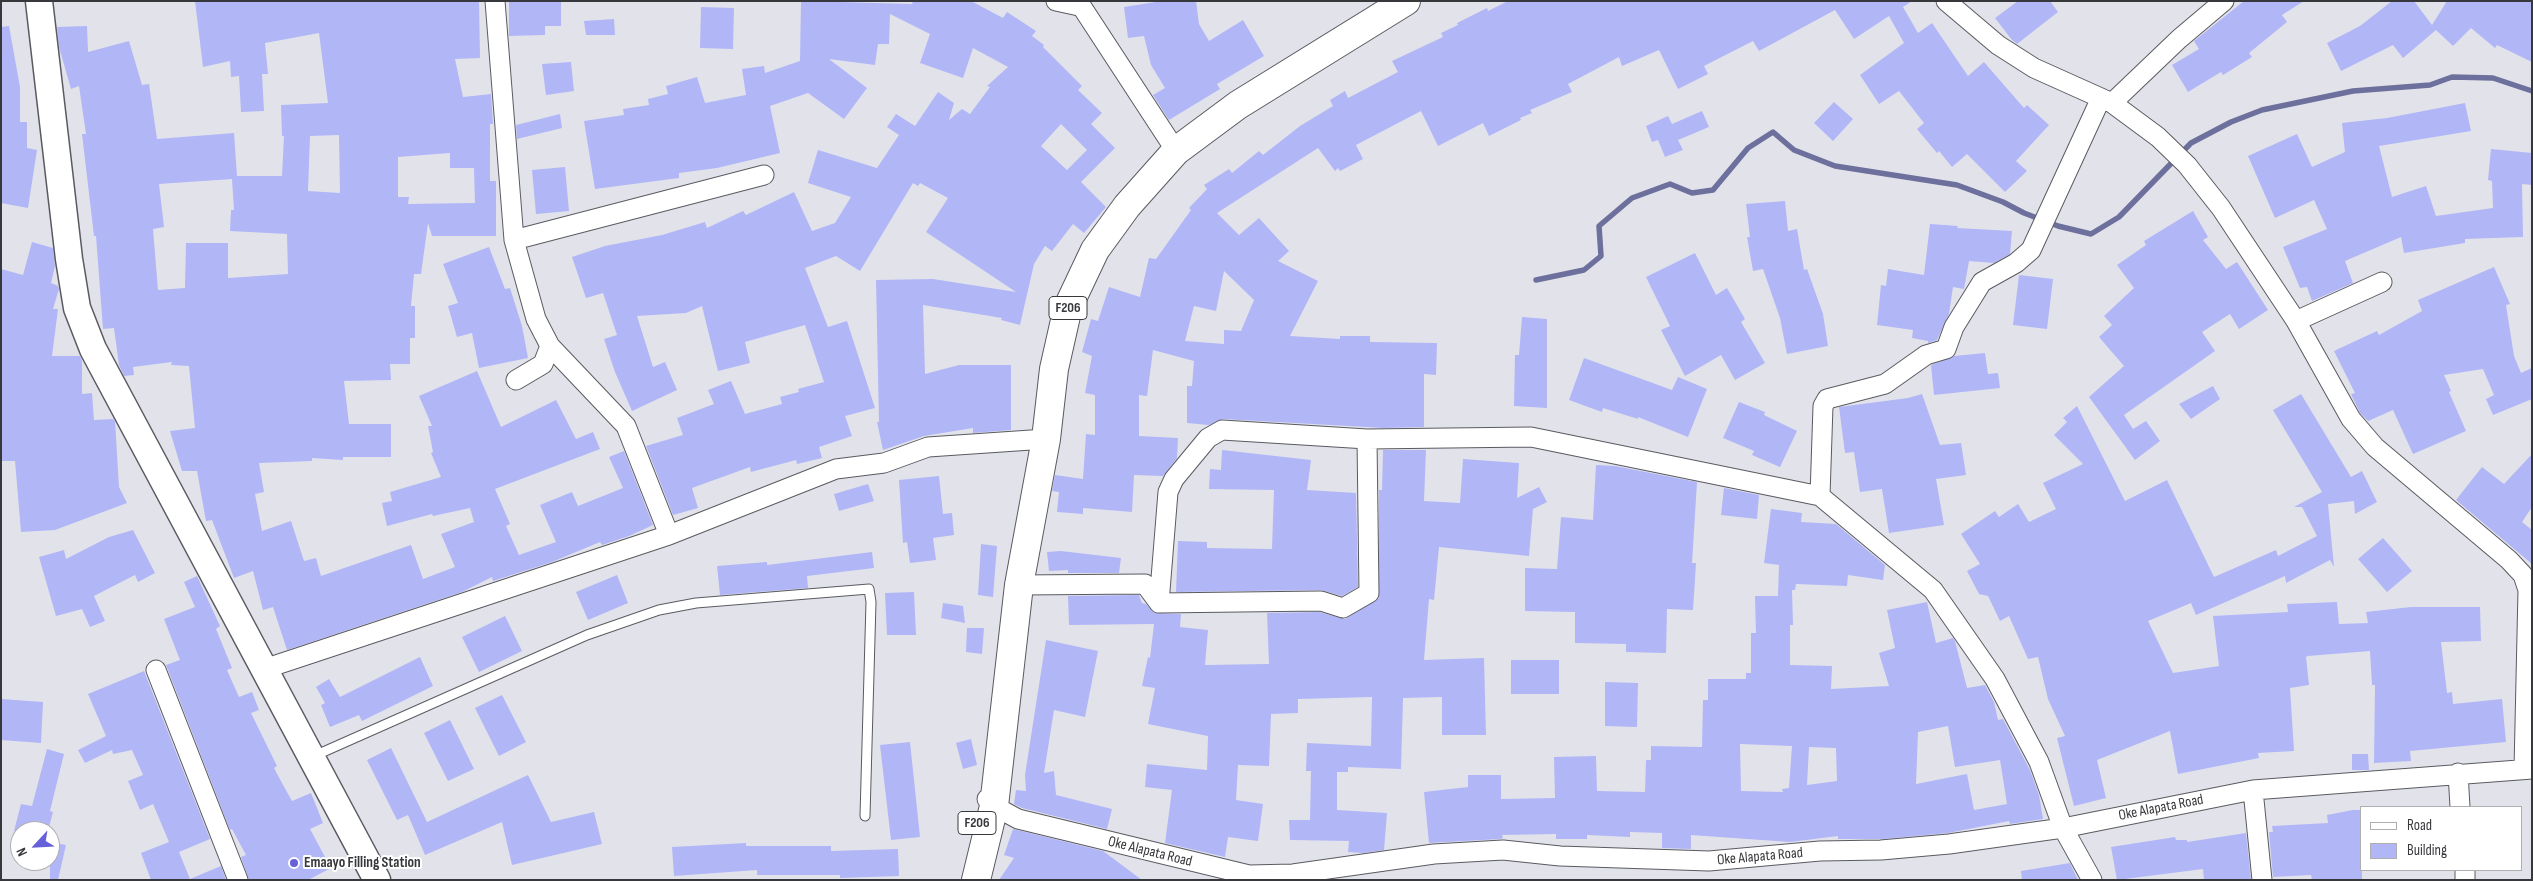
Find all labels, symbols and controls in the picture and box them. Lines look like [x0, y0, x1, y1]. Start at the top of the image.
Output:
road number: F206 [1049, 296, 1087, 320]
street label: Oke Alapata Road [2117, 791, 2205, 825]
legend [2360, 806, 2523, 871]
road number: F206 [958, 811, 996, 834]
text: Road [2407, 816, 2432, 835]
north arrow [10, 821, 60, 871]
street label: Oke Alapata Road [1106, 833, 1194, 871]
text: Building [2407, 841, 2447, 860]
street label: Oke Alapata Road [1716, 844, 1804, 870]
text: N [13, 845, 31, 859]
place label: Emaayo Filling Station [304, 854, 421, 872]
marker: Emaayo Filling Station [288, 857, 300, 869]

